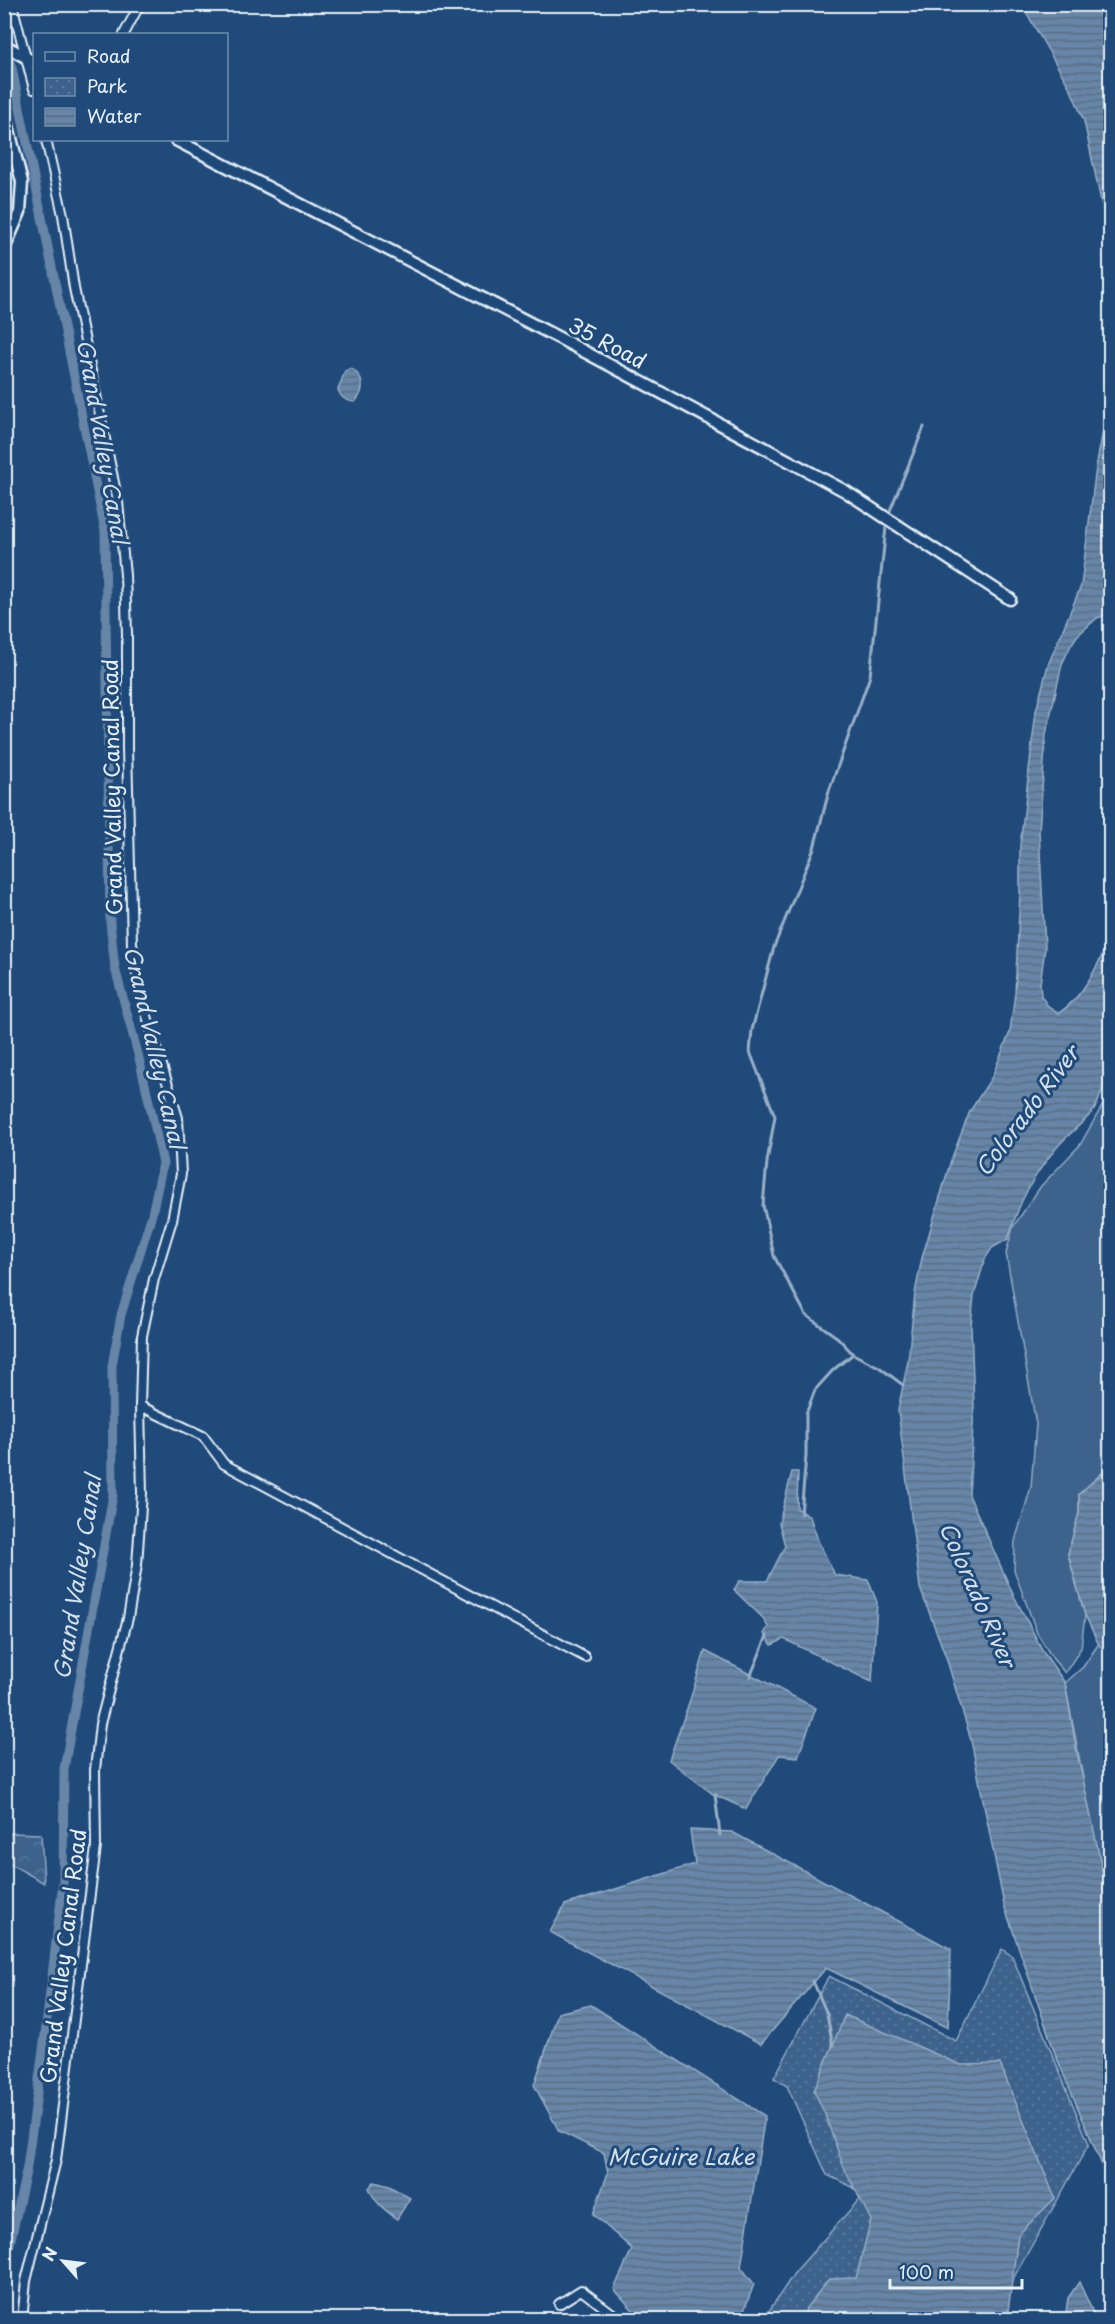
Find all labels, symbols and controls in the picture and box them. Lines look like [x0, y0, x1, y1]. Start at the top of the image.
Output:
legend [33, 33, 228, 141]
text: Road [87, 42, 131, 69]
text: Park [87, 72, 127, 99]
text: Water [87, 102, 142, 129]
street label: 35 Road [563, 308, 653, 376]
water label: Grand Valley Canal [70, 336, 139, 548]
street label: Grand Valley Canal Road [93, 659, 129, 915]
water label: Grand Valley Canal [117, 943, 196, 1154]
water label: Colorado River [966, 1036, 1088, 1182]
water label: Grand Valley Canal [44, 1469, 109, 1682]
water label: Colorado River [932, 1516, 1027, 1674]
street label: Grand Valley Canal Road [30, 1827, 94, 2085]
water label: McGuire Lake [608, 2139, 755, 2172]
north arrow [33, 2231, 93, 2291]
text: N [35, 2242, 62, 2265]
scale bar [890, 2252, 1022, 2290]
text: 100 m [899, 2258, 954, 2285]

